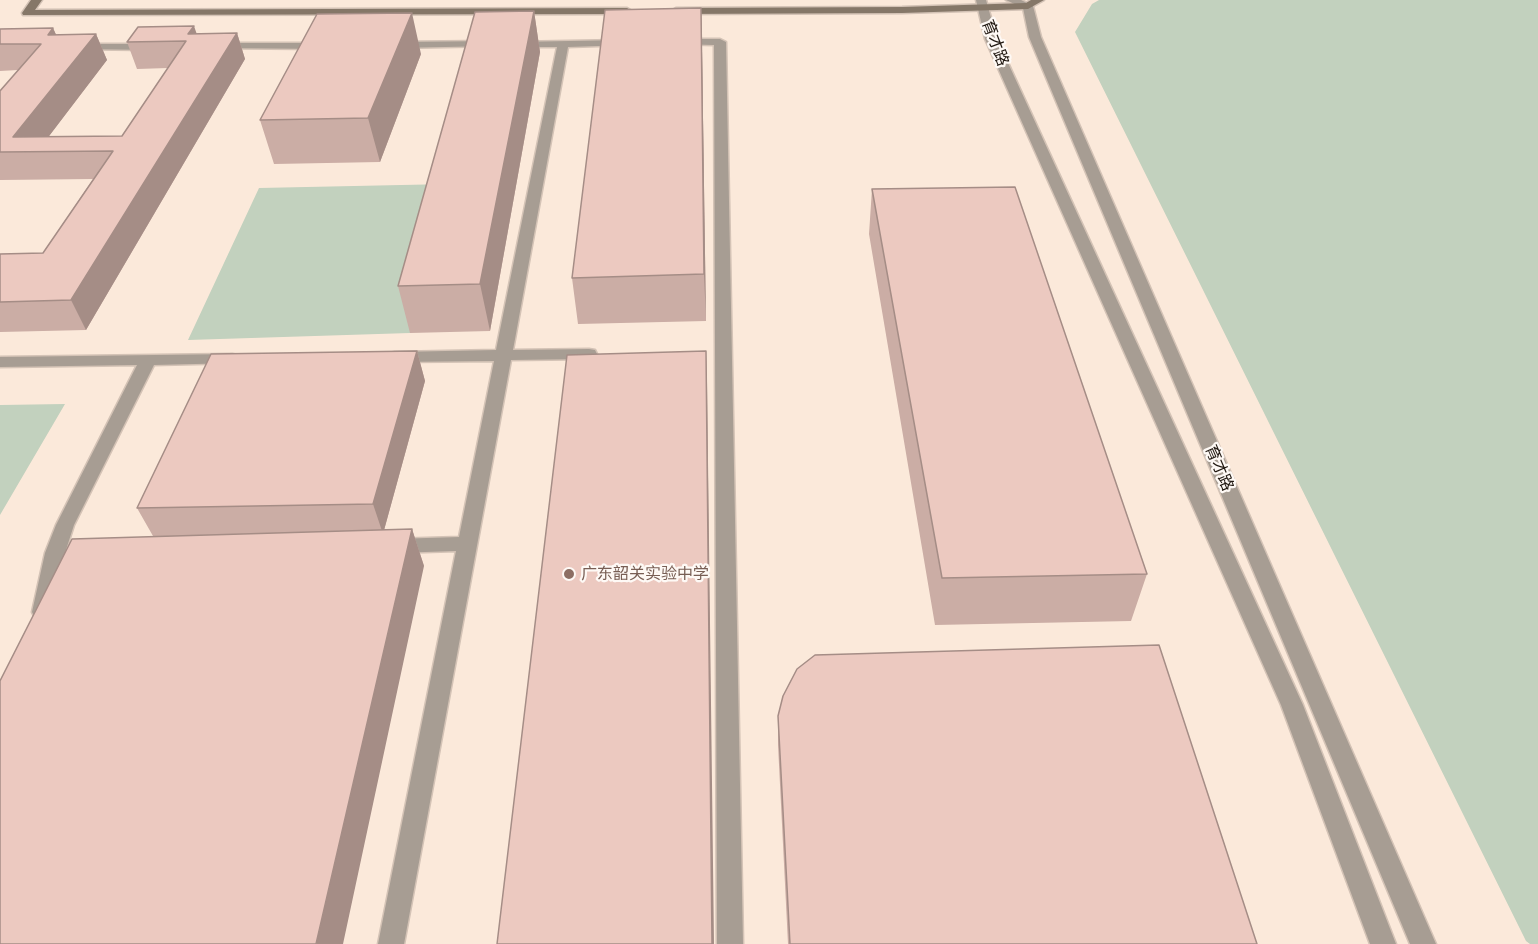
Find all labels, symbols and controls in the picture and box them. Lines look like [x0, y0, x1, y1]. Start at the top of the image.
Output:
street label: 育才路 [977, 17, 1013, 69]
street label: 育才路 [1201, 442, 1237, 494]
place label: 广东韶关实验中学 [581, 564, 709, 584]
marker: 广东韶关实验中学 [562, 567, 576, 581]

